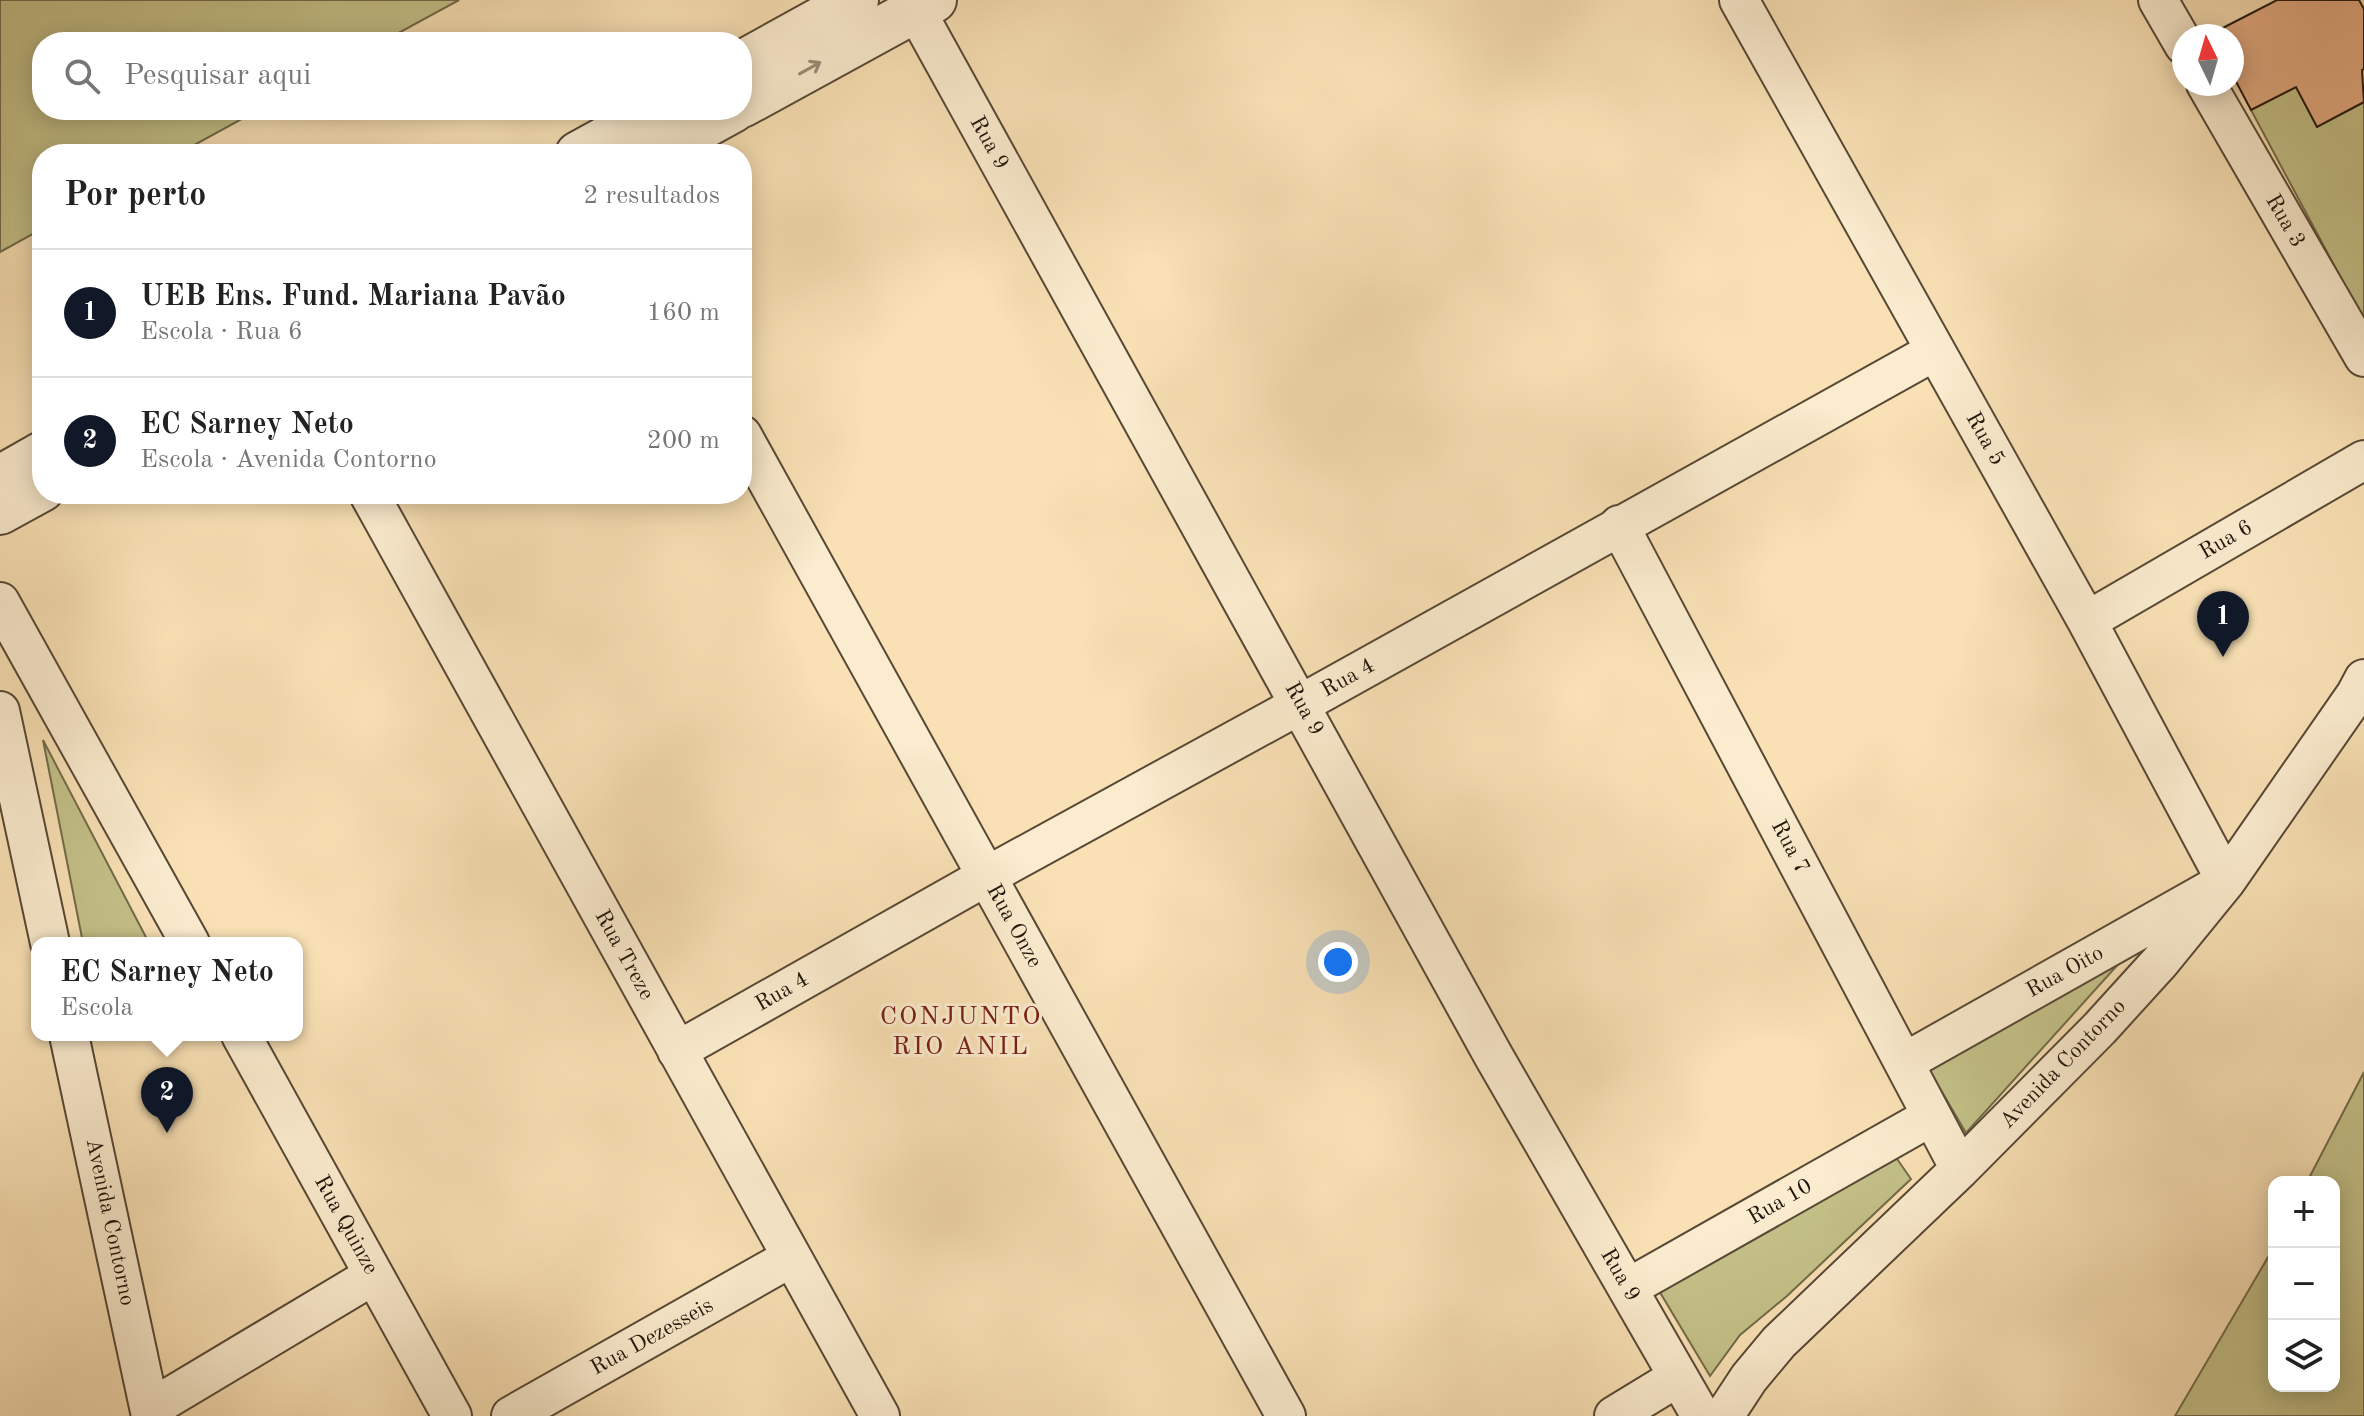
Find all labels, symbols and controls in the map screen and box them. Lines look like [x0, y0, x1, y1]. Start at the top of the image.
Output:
north arrow [2172, 24, 2244, 96]
search box [32, 32, 752, 120]
icon: search [60, 54, 104, 98]
one-way arrow [798, 59, 822, 75]
text: Pesquisar aqui [124, 61, 311, 91]
street label: Rua 9 [965, 113, 1013, 173]
text: Por perto [64, 179, 206, 213]
text: 2 resultados [583, 183, 720, 209]
street label: Rua 3 [2261, 191, 2309, 251]
text: UEB Ens. Fund. Mariana Pavão [140, 282, 566, 312]
text: 1 [82, 300, 98, 326]
text: 160 m [647, 300, 720, 326]
text: Escola · Rua 6 [140, 319, 303, 345]
street label: Rua 5 [1961, 409, 2009, 469]
text: EC Sarney Neto [140, 410, 354, 440]
text: 2 [82, 428, 98, 454]
text: 200 m [647, 428, 720, 454]
text: Escola · Avenida Contorno [140, 447, 437, 473]
street label: Rua 6 [2196, 516, 2256, 564]
pin: 1 [2197, 591, 2249, 657]
street label: Rua 4 [1318, 654, 1378, 702]
street label: Rua 9 [1280, 679, 1328, 739]
street label: Rua 7 [1767, 817, 1813, 877]
street label: Rua Onze [982, 881, 1046, 971]
street label: Rua Treze [590, 906, 658, 1004]
popup [31, 937, 303, 1041]
your location [1318, 942, 1358, 982]
street label: Rua Oito [2023, 942, 2107, 1002]
text: EC Sarney Neto [60, 958, 274, 988]
street label: Rua 4 [752, 968, 812, 1016]
text: Escola [60, 995, 133, 1021]
street label: Avenida Contorno [1996, 995, 2130, 1133]
district label: CONJUNTO RIO ANIL [880, 1004, 1042, 1060]
pin: 2 [141, 1067, 193, 1133]
street label: Avenida Contorno [82, 1136, 138, 1308]
street label: Rua Quinze [310, 1172, 382, 1278]
street label: Rua 10 [1744, 1175, 1816, 1229]
map controls [2268, 1176, 2340, 1392]
button: + [2268, 1176, 2340, 1248]
street label: Rua 9 [1596, 1245, 1644, 1305]
button: − [2268, 1248, 2340, 1320]
street label: Rua Dezesseis [587, 1294, 717, 1380]
button: layers [2268, 1320, 2340, 1392]

